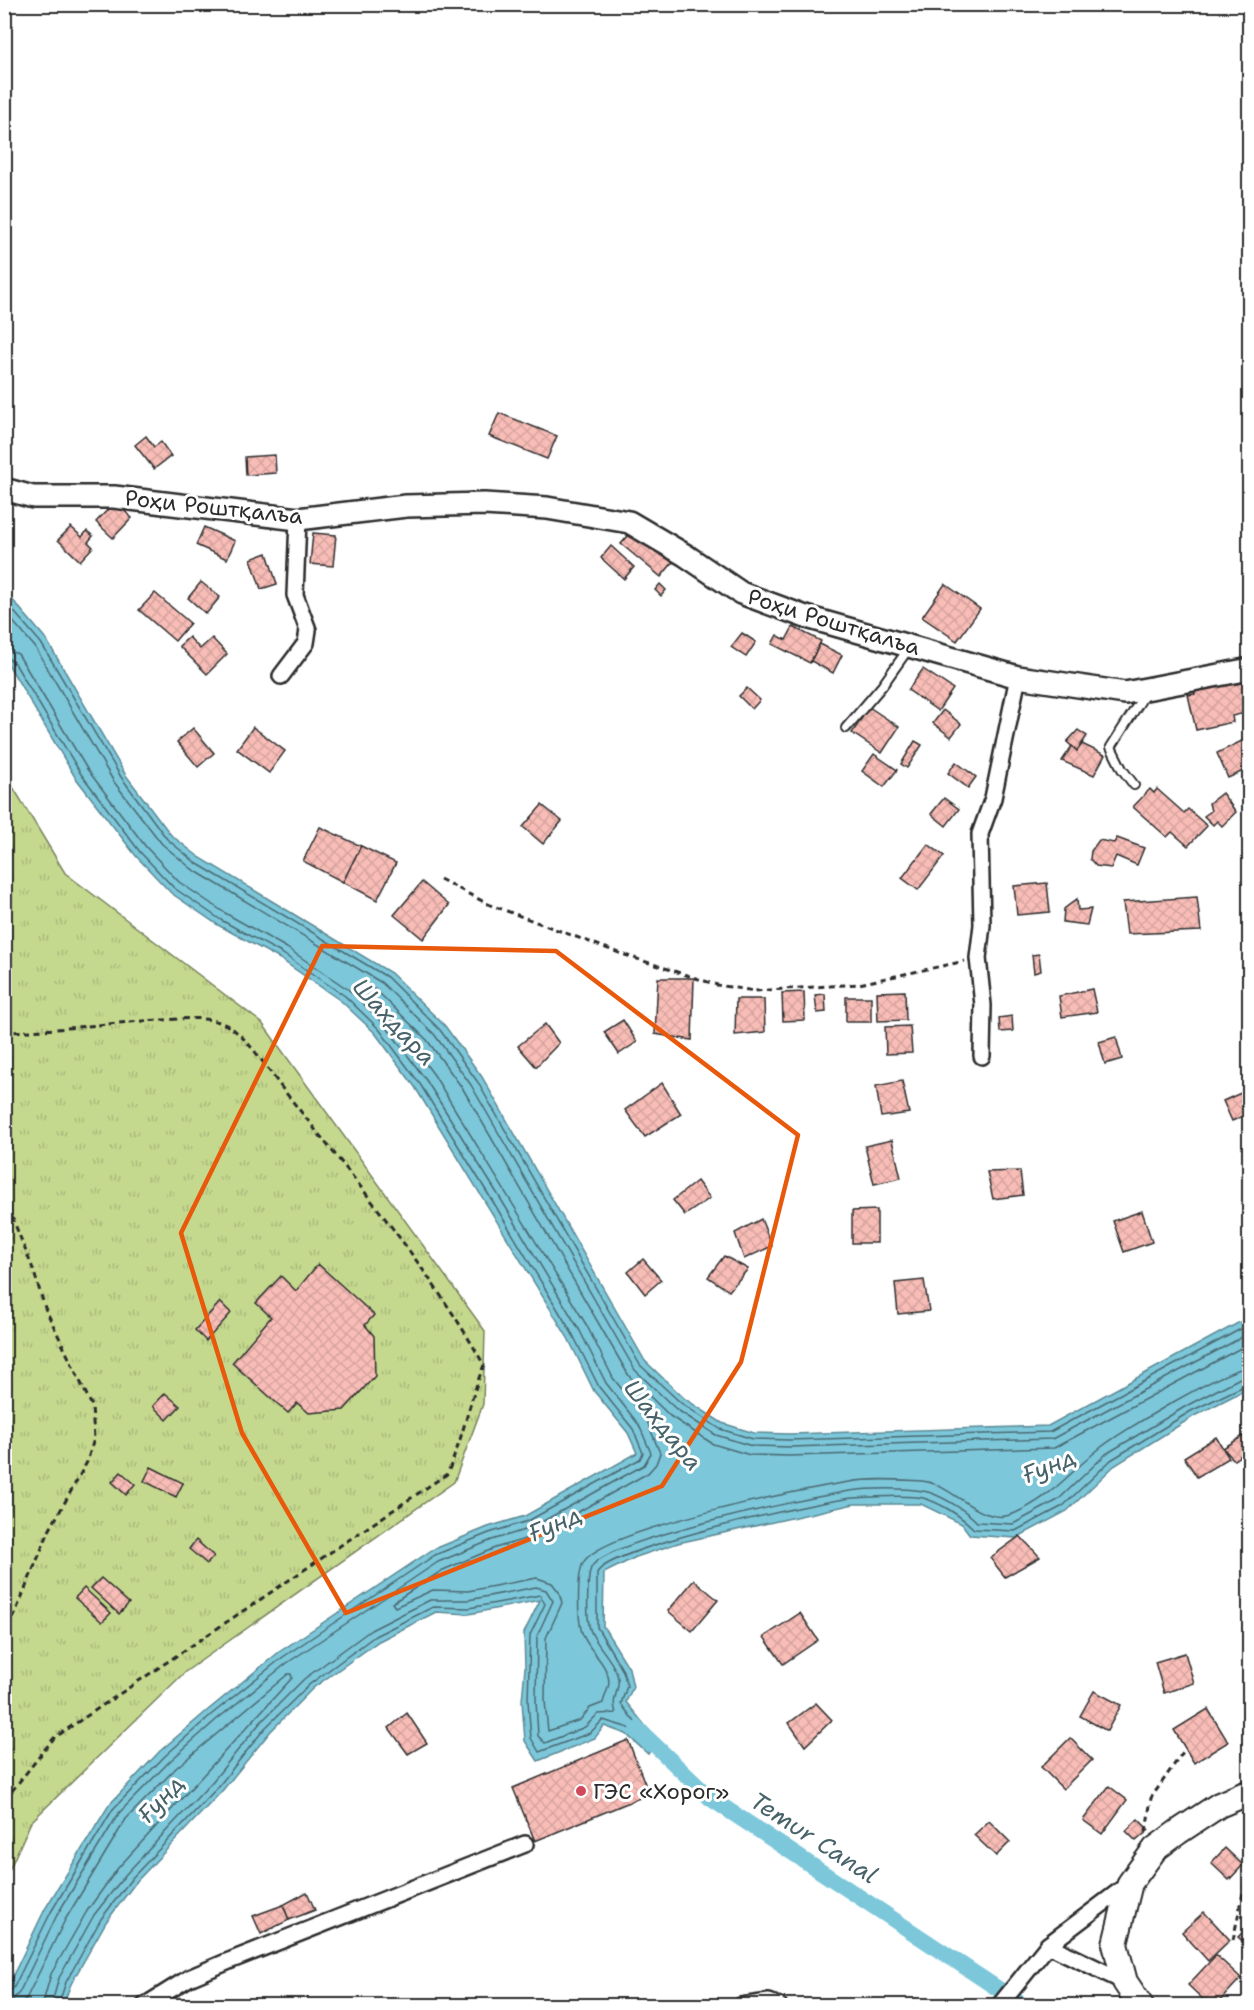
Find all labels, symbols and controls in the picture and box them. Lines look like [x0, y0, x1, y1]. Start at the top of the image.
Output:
street label: Роҳи Роштқалъа [124, 483, 305, 531]
street label: Роҳи Роштқалъа [744, 582, 924, 662]
water label: Шахдара [345, 971, 443, 1073]
water label: Шахдара [616, 1373, 710, 1477]
water label: Ғунд [1017, 1441, 1081, 1491]
water label: Ғунд [523, 1498, 587, 1550]
water label: Ғунд [130, 1768, 192, 1830]
place label: ГЭС «Хорог» [593, 1777, 729, 1806]
marker: ГЭС «Хорог» [574, 1784, 588, 1798]
water label: Temur Canal [744, 1785, 884, 1891]

